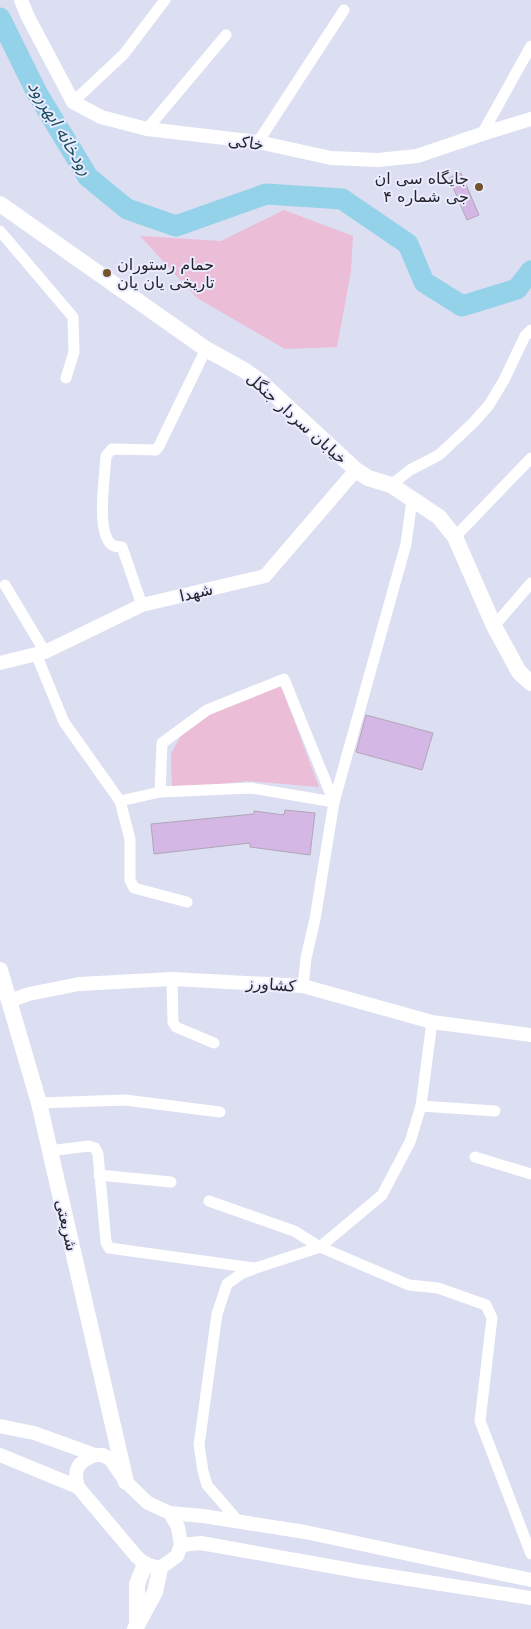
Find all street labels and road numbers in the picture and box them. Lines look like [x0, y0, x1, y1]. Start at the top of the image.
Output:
street label: خاکی [227, 131, 265, 154]
street label: خیابان سردار جنگل [242, 368, 351, 469]
street label: شهدا [178, 579, 215, 607]
street label: کشاورز [244, 973, 297, 997]
street label: شریعتی [50, 1197, 82, 1253]

